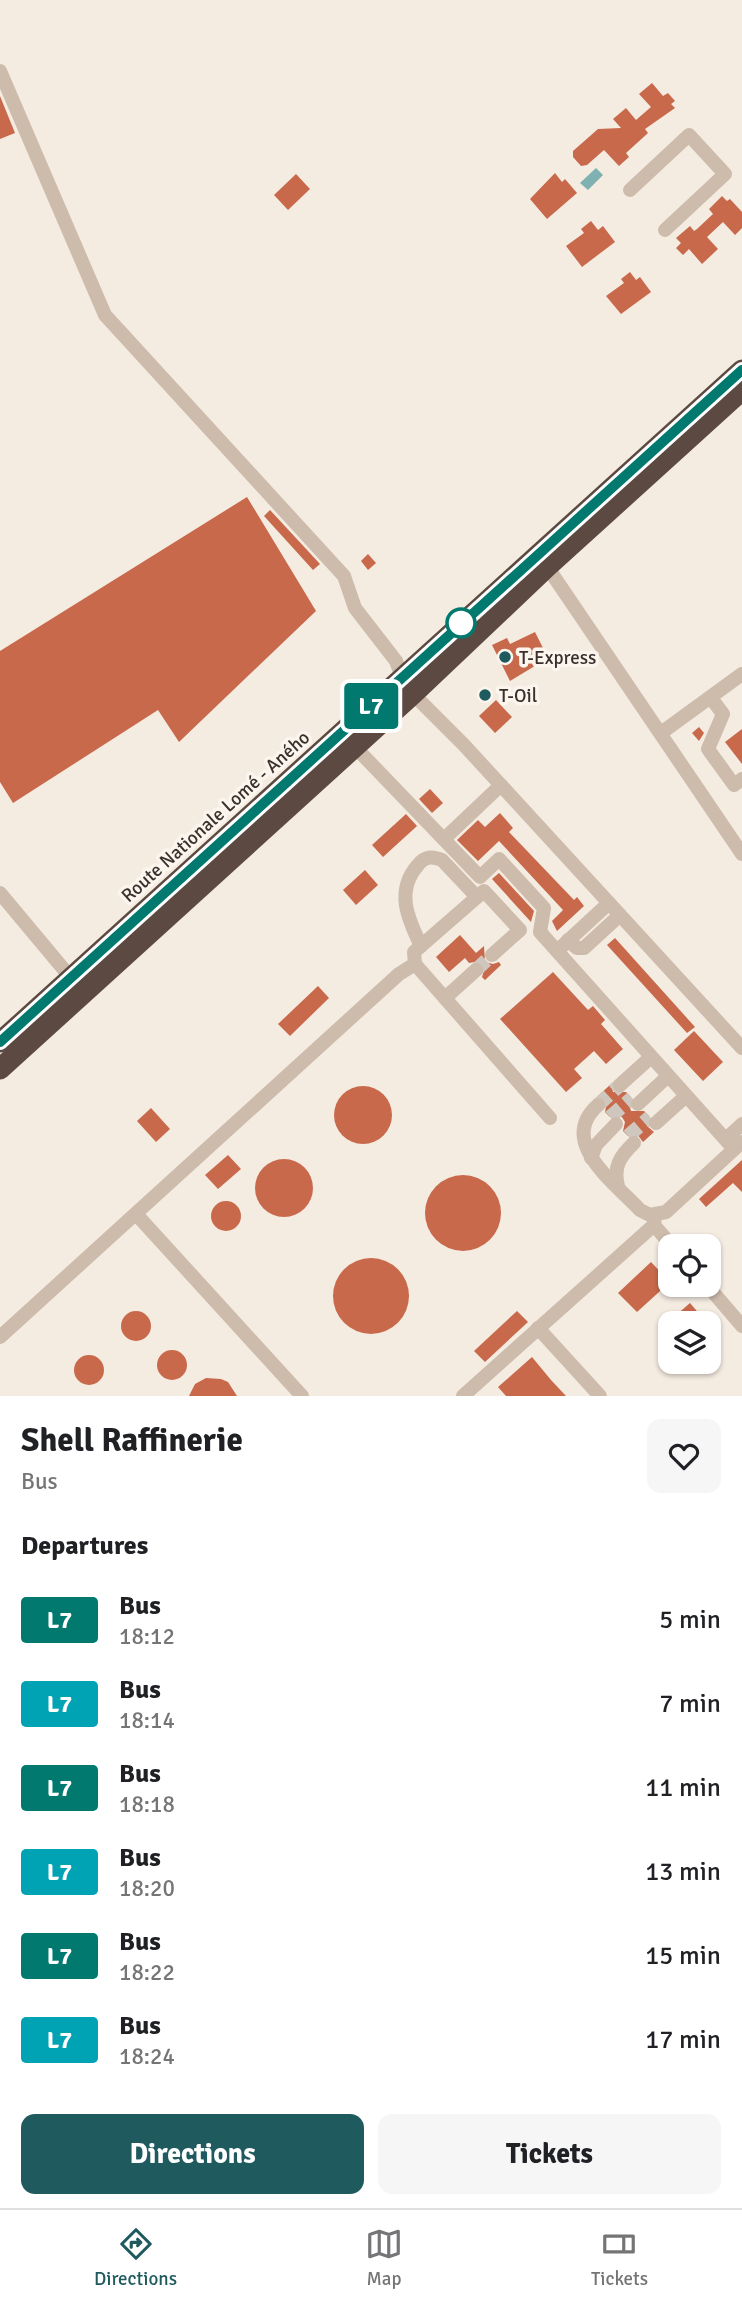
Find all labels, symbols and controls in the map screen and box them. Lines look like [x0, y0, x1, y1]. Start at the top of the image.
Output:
unlabelled marker [446, 608, 476, 638]
place label: T-Express [519, 646, 596, 670]
marker: T-Express [497, 649, 513, 665]
line badge: L7 [340, 683, 402, 729]
place label: T-Oil [499, 684, 537, 708]
marker: T-Oil [477, 687, 493, 703]
text: L7 [358, 691, 384, 721]
street label: Route Nationale Lomé - Aného [116, 726, 315, 908]
map controls [658, 1234, 721, 1374]
button: locate [658, 1234, 721, 1297]
button: layers [658, 1311, 721, 1374]
button: heart [647, 1419, 721, 1493]
text: Shell Raffinerie [21, 1420, 243, 1461]
text: Bus [21, 1467, 58, 1496]
text: Departures [21, 1530, 148, 1562]
text: Bus [119, 1590, 161, 1622]
text: 5 min [659, 1604, 721, 1636]
text: L7 [47, 1605, 72, 1635]
text: 18:12 [119, 1622, 175, 1651]
text: Bus [119, 1674, 161, 1706]
text: 7 min [659, 1688, 721, 1720]
text: L7 [47, 1689, 72, 1719]
text: 18:14 [119, 1706, 175, 1735]
text: Bus [119, 1758, 161, 1790]
text: 11 min [645, 1772, 721, 1804]
text: L7 [47, 1773, 72, 1803]
text: 18:18 [119, 1790, 175, 1819]
text: Bus [119, 1842, 161, 1874]
text: 13 min [645, 1856, 721, 1888]
text: L7 [47, 1857, 72, 1887]
text: 18:20 [119, 1874, 175, 1903]
text: Bus [119, 1926, 161, 1958]
text: 15 min [645, 1940, 721, 1972]
text: L7 [47, 1941, 72, 1971]
text: 18:22 [119, 1958, 175, 1987]
text: Bus [119, 2010, 161, 2042]
text: 17 min [645, 2024, 721, 2056]
text: L7 [47, 2025, 72, 2055]
text: 18:24 [119, 2042, 175, 2071]
button: Directions [21, 2114, 364, 2194]
button: Tickets [378, 2114, 721, 2194]
tab: Directions [94, 2225, 177, 2291]
tab: Map [365, 2225, 403, 2291]
tab: Tickets [591, 2225, 648, 2291]

